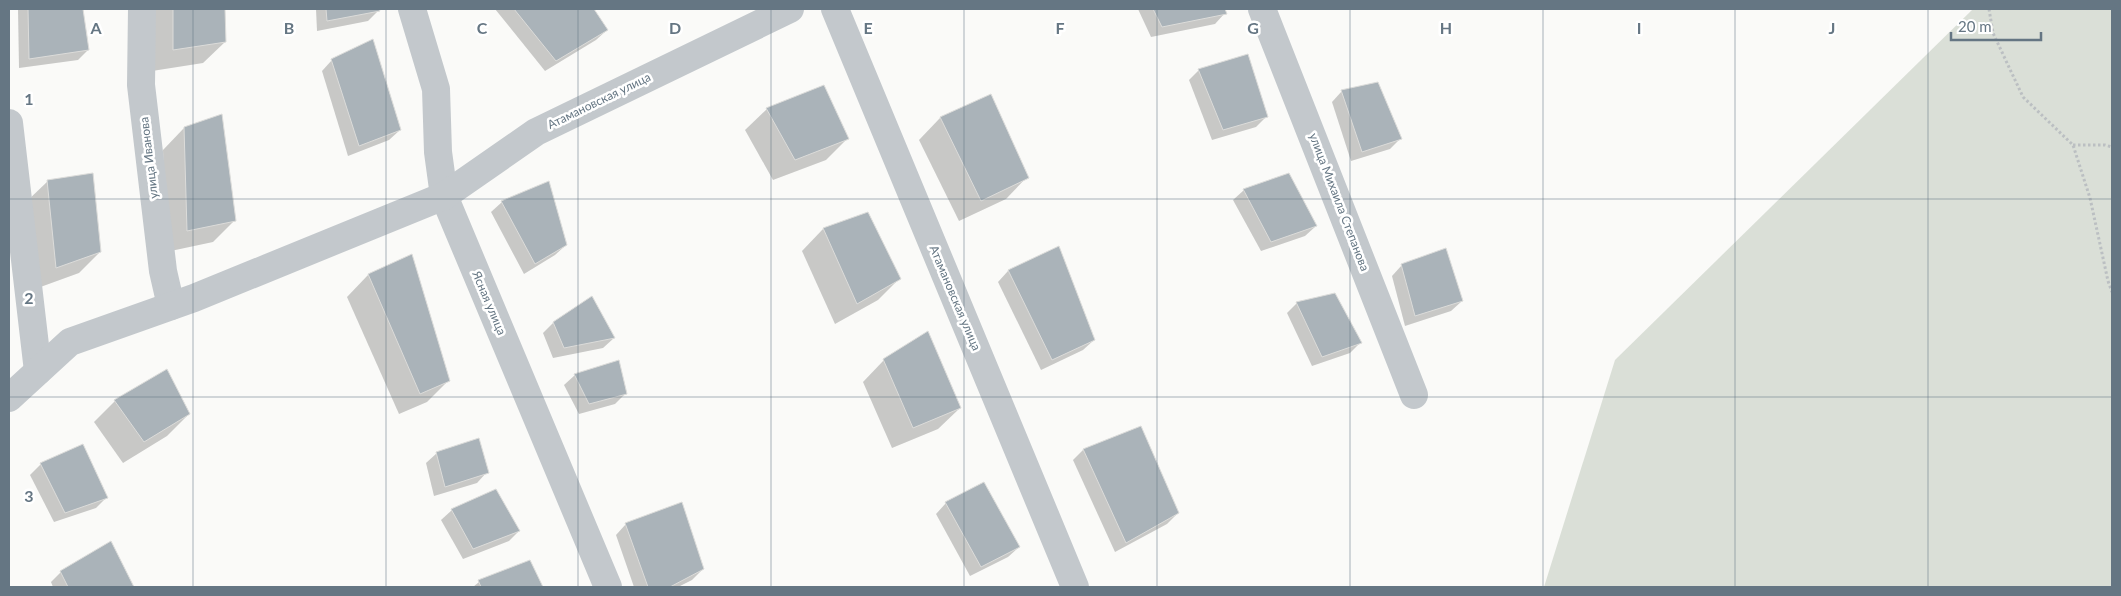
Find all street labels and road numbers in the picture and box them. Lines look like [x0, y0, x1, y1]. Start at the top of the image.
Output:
street label: Атамановская улица [545, 69, 653, 132]
street label: улица Иванова [136, 116, 161, 200]
street label: улица Михаила Степанова [1306, 131, 1373, 273]
street label: Атамановская улица [926, 243, 984, 353]
street label: Ясная улица [469, 268, 510, 337]

